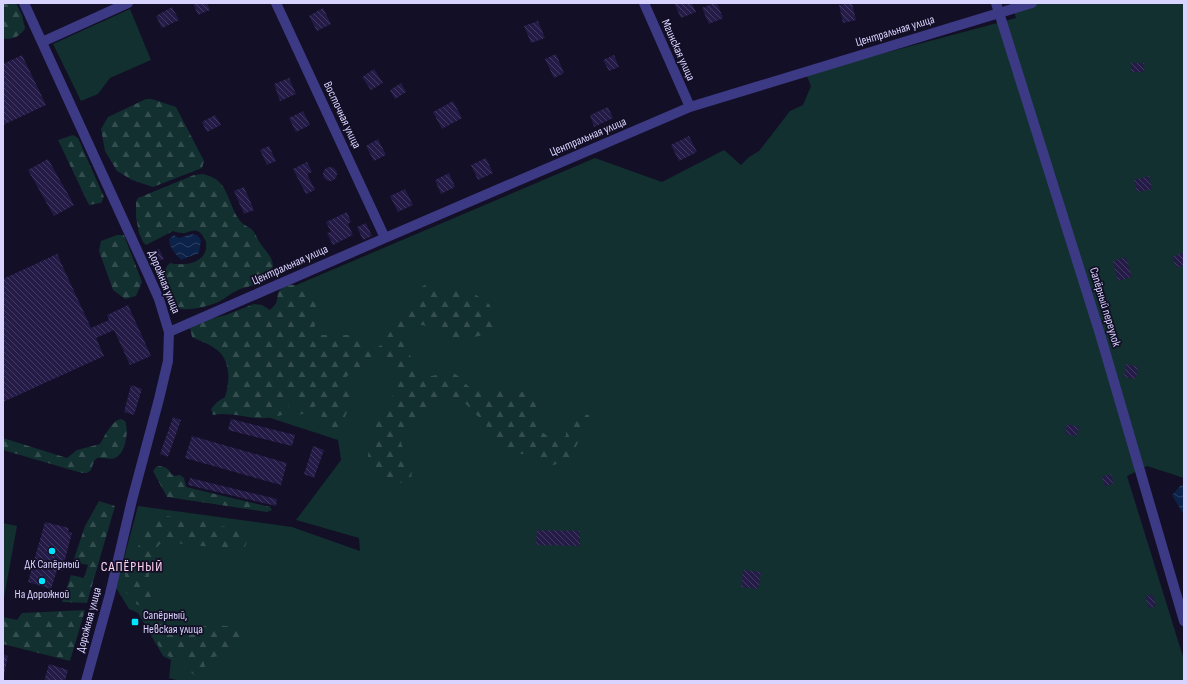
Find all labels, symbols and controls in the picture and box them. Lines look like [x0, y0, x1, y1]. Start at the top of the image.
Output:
street label: Центральная улица [854, 12, 937, 50]
street label: Мгинская улица [658, 17, 698, 83]
street label: Восточная улица [320, 79, 364, 151]
street label: Центральная улица [547, 114, 629, 160]
street label: Центральная улица [250, 241, 331, 288]
street label: Дорожная улица [145, 248, 184, 316]
street label: Сапёрный переулок [1086, 266, 1124, 349]
marker: ДК Сапёрный [47, 546, 57, 556]
place label: ДК Сапёрный [24, 557, 80, 572]
district label: САПЁРНЫЙ [101, 558, 163, 575]
marker: На Дорожной [37, 576, 47, 586]
street label: Дорожная улица [73, 585, 105, 654]
place label: На Дорожной [15, 587, 69, 602]
place label: Сапёрный, Невская улица [143, 608, 203, 637]
marker: Сапёрный, Невская улица [130, 617, 140, 627]

